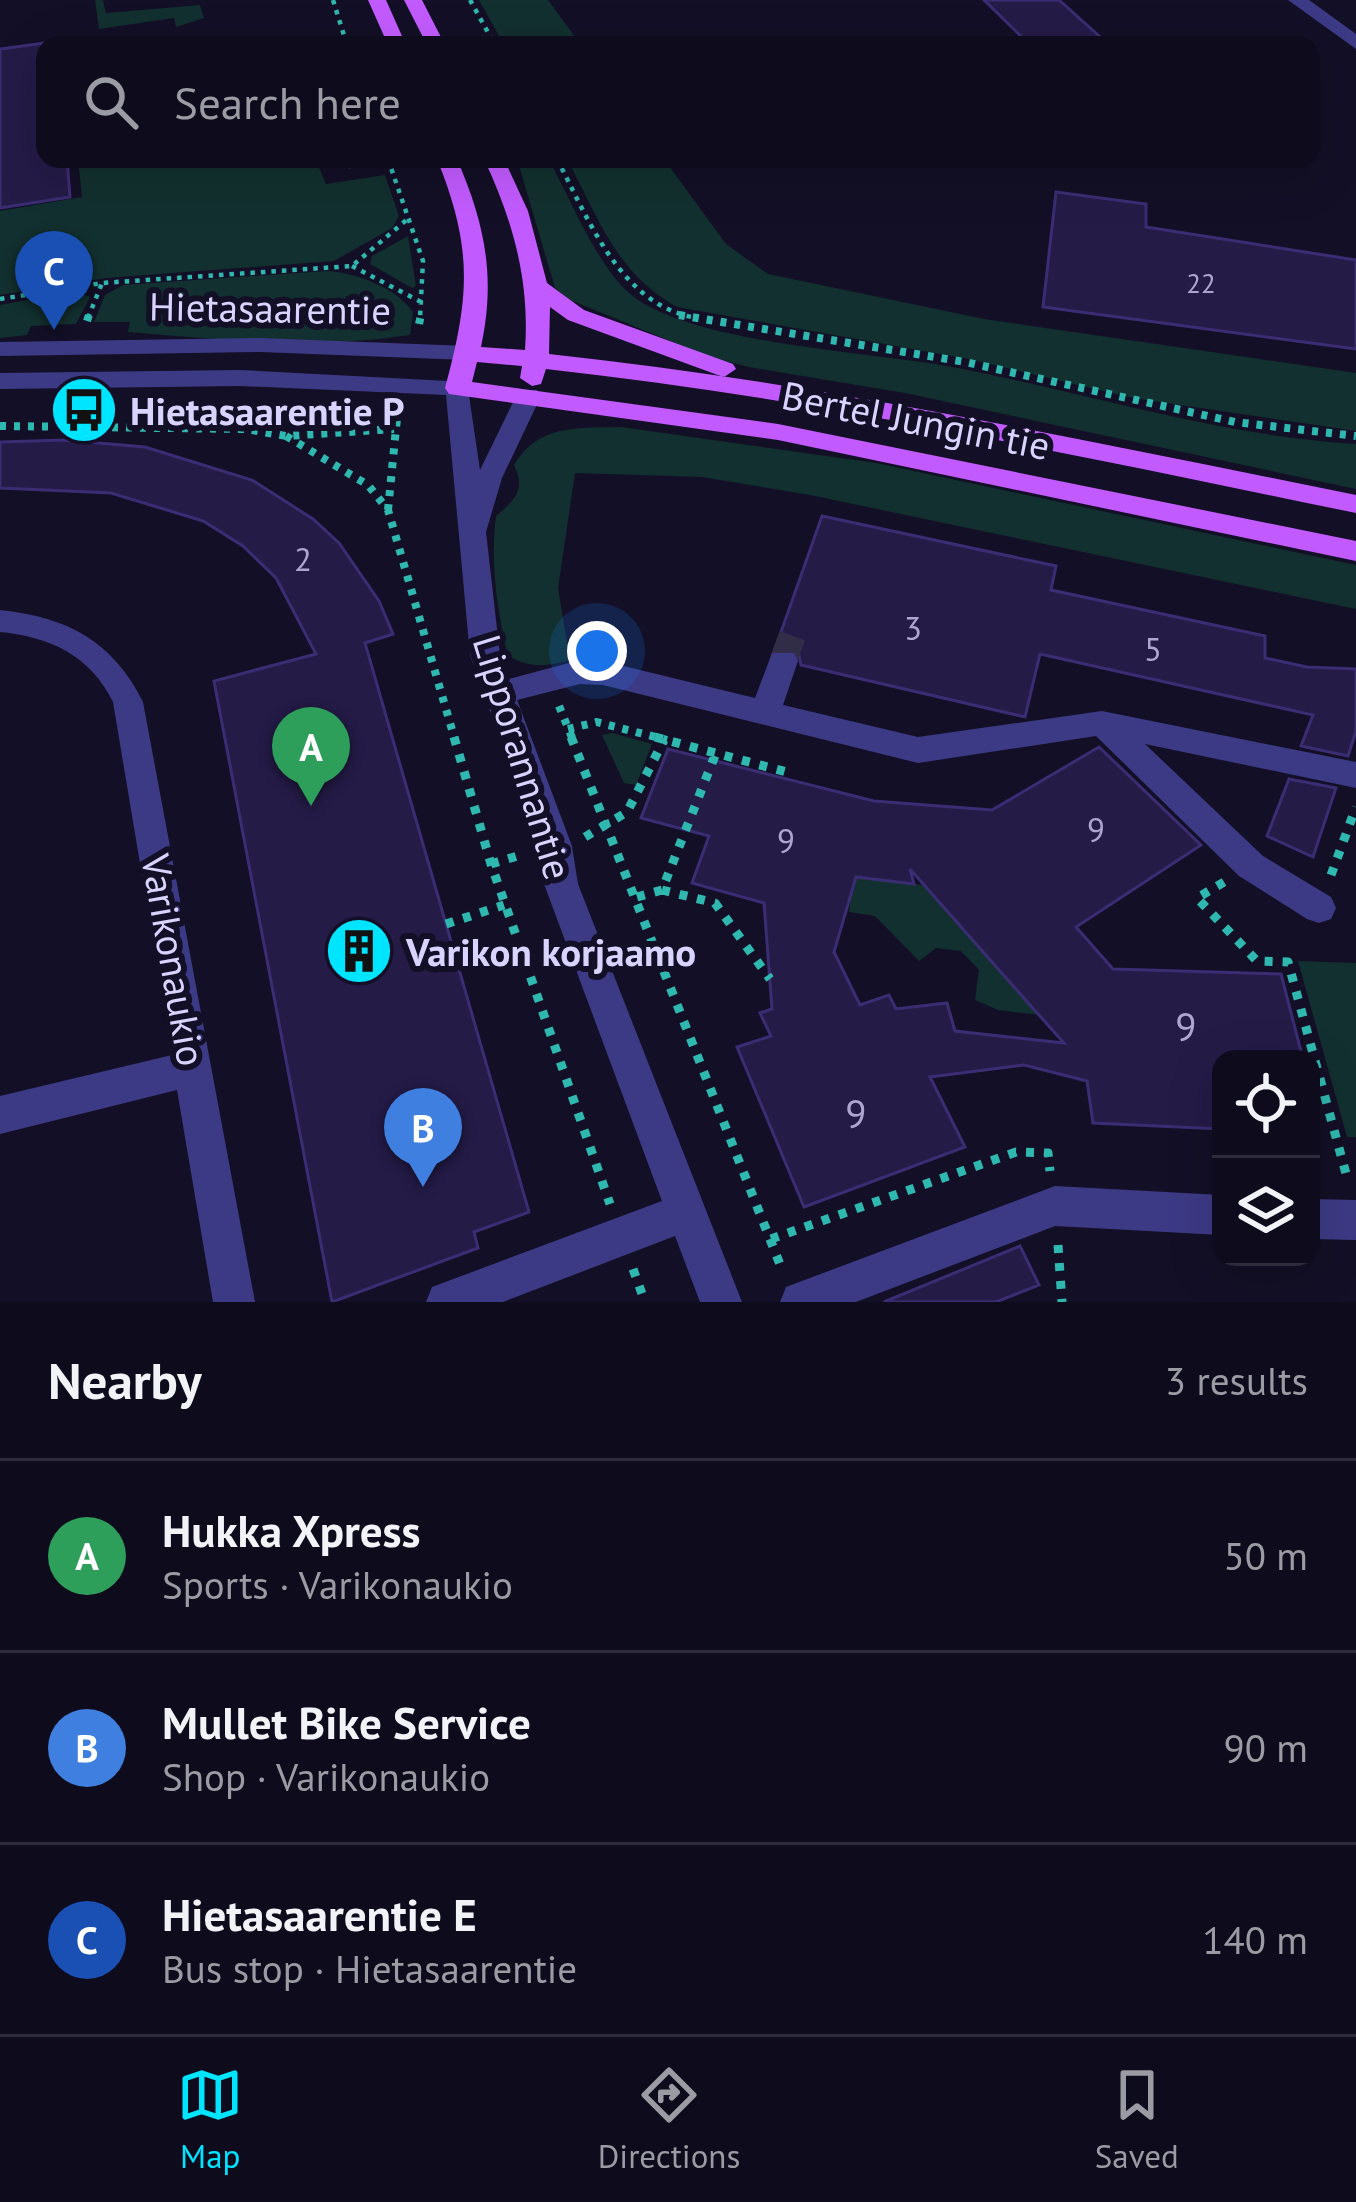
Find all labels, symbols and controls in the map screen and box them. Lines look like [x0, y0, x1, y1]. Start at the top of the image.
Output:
search box [36, 36, 1320, 168]
icon: search [78, 69, 144, 135]
text: Search here [174, 73, 401, 131]
pin: C [15, 231, 93, 330]
house number: 22 [1186, 266, 1216, 300]
street label: Hietasaarentie [149, 280, 391, 336]
street label: Bertel Jungin tie [778, 369, 1054, 471]
bus stop icon: Hietasaarentie P [49, 375, 119, 445]
place label: Hietasaarentie P [130, 385, 405, 436]
house number: 2 [294, 537, 312, 580]
house number: 3 [904, 606, 922, 649]
your location [567, 621, 627, 681]
house number: 5 [1144, 627, 1162, 670]
street label: Lipporannantie [462, 628, 584, 886]
pin: A [272, 707, 350, 806]
house number: 9 [1087, 807, 1105, 850]
house number: 9 [777, 818, 795, 861]
street label: Varikonaukio [130, 849, 218, 1070]
building icon: Varikon korjaamo [324, 916, 394, 986]
place label: Varikon korjaamo [405, 926, 696, 977]
house number: 9 [1175, 1000, 1197, 1051]
map controls [1212, 1050, 1320, 1266]
button: locate [1212, 1050, 1320, 1158]
house number: 9 [845, 1087, 867, 1138]
pin: B [384, 1088, 462, 1187]
button: layers [1212, 1158, 1320, 1266]
text: Nearby [48, 1347, 202, 1413]
text: 3 results [1165, 1355, 1308, 1406]
text: Hukka Xpress [162, 1501, 421, 1559]
text: A [75, 1530, 99, 1581]
text: 50 m [1223, 1530, 1308, 1581]
text: Sports · Varikonaukio [162, 1559, 513, 1610]
text: Mullet Bike Service [162, 1693, 531, 1751]
text: B [75, 1722, 99, 1773]
text: 90 m [1223, 1722, 1308, 1773]
text: Shop · Varikonaukio [162, 1751, 490, 1802]
text: Hietasaarentie E [162, 1885, 477, 1943]
text: C [76, 1914, 98, 1965]
text: 140 m [1202, 1914, 1308, 1965]
text: Bus stop · Hietasaarentie [162, 1943, 577, 1994]
tab: Map [177, 2062, 243, 2177]
tab: Directions [598, 2062, 740, 2177]
tab: Saved [1095, 2062, 1179, 2177]

